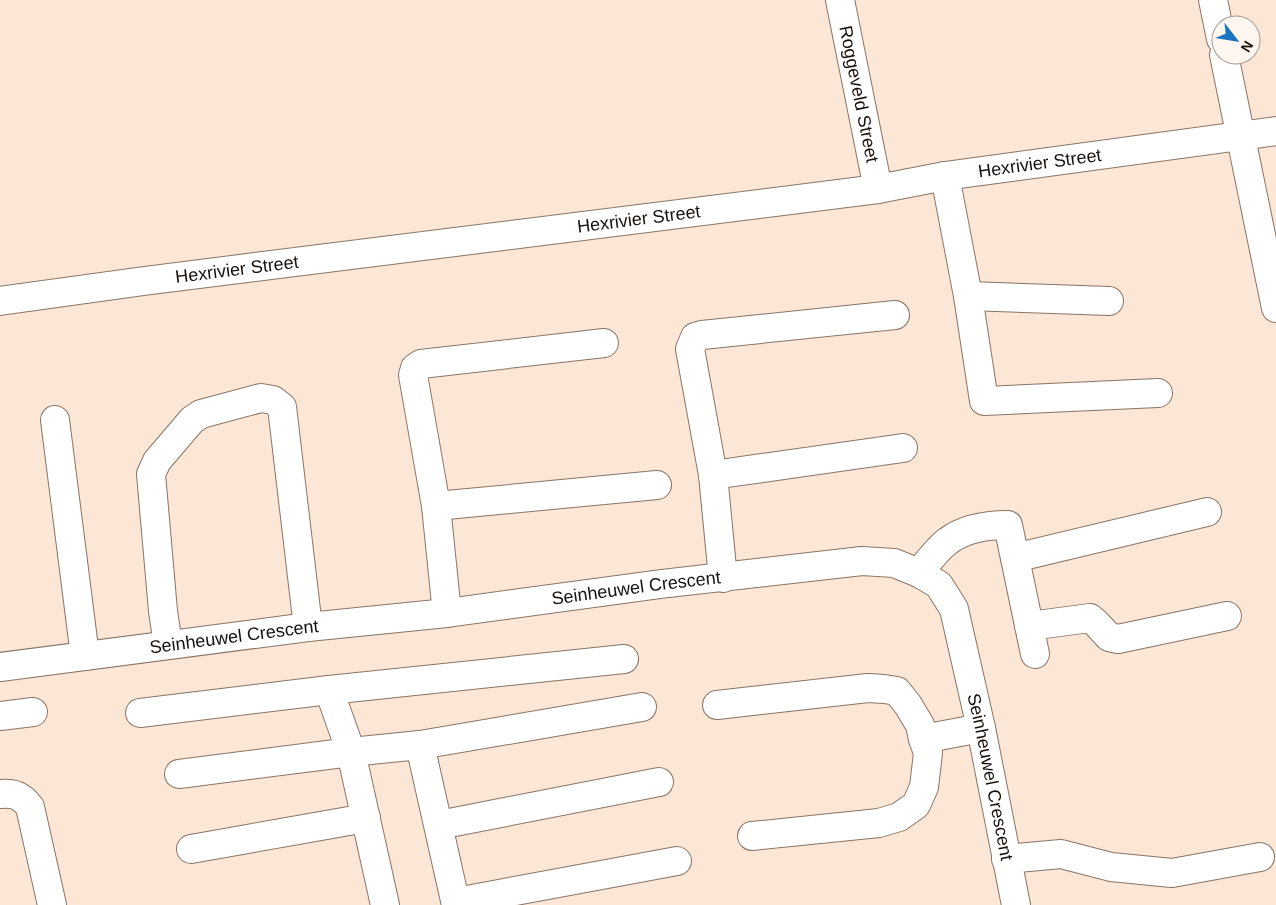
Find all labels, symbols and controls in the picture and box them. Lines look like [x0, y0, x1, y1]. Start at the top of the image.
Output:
north arrow [1211, 15, 1261, 65]
street label: Roggeveld Street [835, 24, 882, 164]
text: N [1238, 38, 1257, 55]
street label: Hexrivier Street [977, 145, 1103, 181]
street label: Hexrivier Street [576, 201, 702, 237]
street label: Hexrivier Street [174, 252, 300, 287]
street label: Seinheuwel Crescent [550, 567, 722, 609]
street label: Seinheuwel Crescent [148, 616, 319, 657]
street label: Seinheuwel Crescent [963, 691, 1017, 862]

